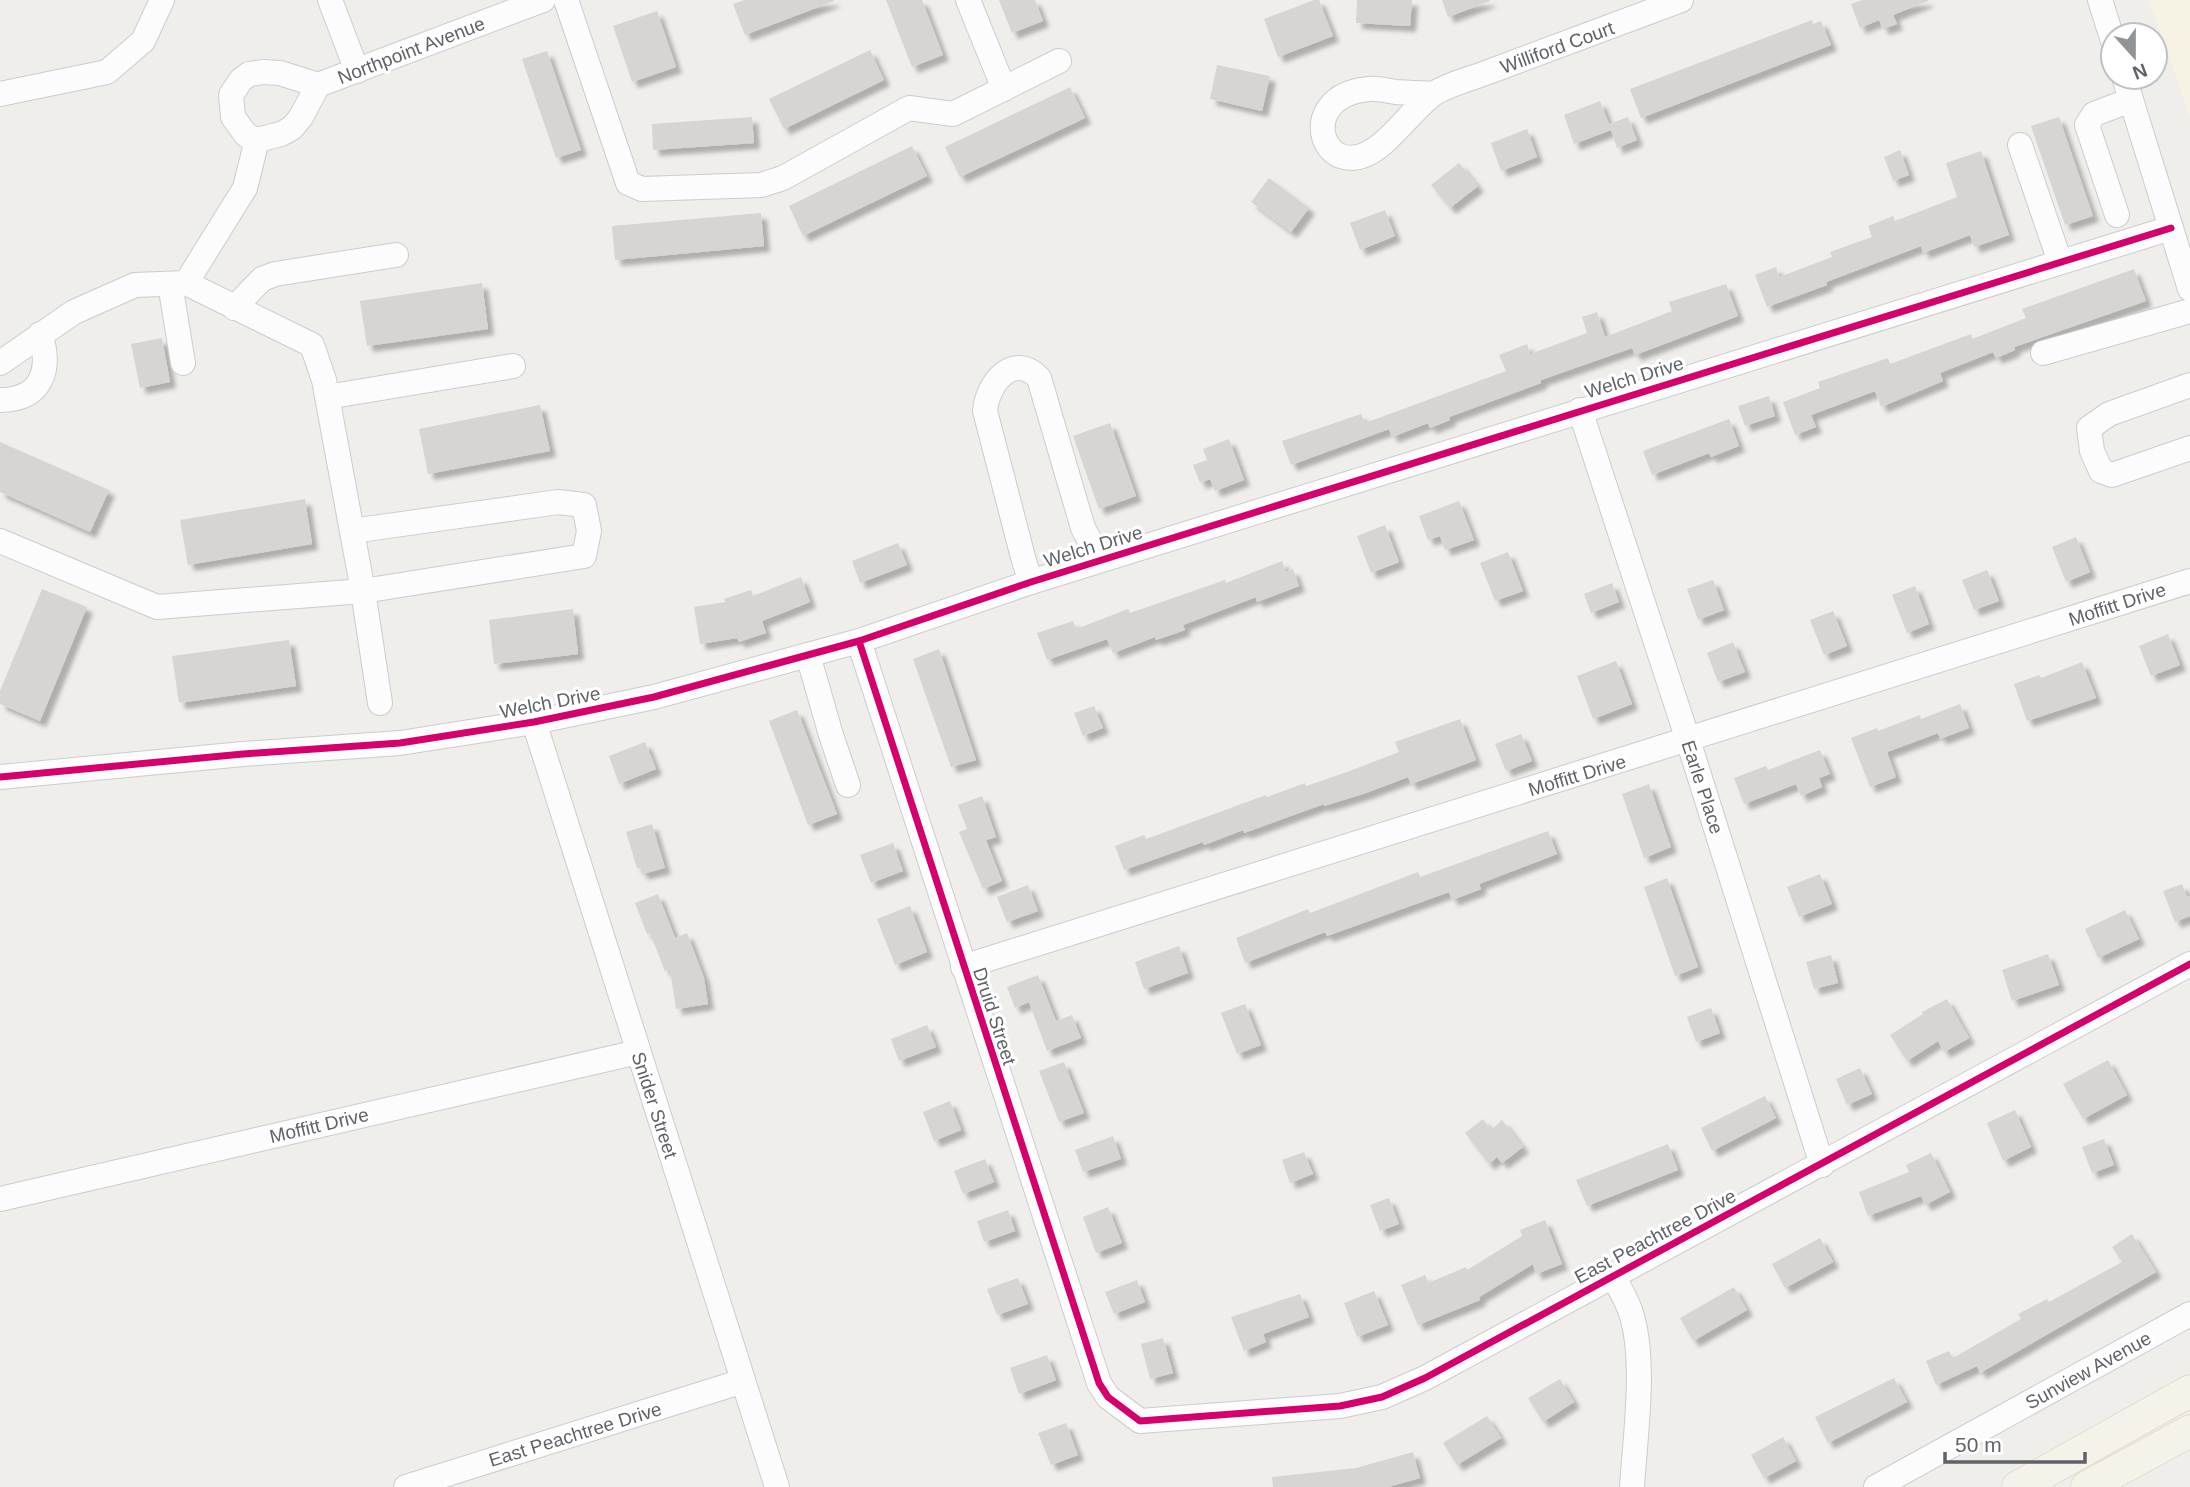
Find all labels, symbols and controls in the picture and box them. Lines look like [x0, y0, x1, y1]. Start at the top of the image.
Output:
street label: Northpoint Avenue [335, 13, 488, 88]
street label: Williford Court [1498, 17, 1617, 78]
north arrow [2099, 21, 2169, 91]
text: N [2130, 59, 2150, 84]
street label: Welch Drive [1582, 353, 1686, 402]
street label: Welch Drive [1041, 522, 1145, 571]
street label: Moffitt Drive [2066, 579, 2168, 630]
street label: Welch Drive [498, 682, 602, 723]
street label: Earle Place [1678, 738, 1728, 837]
street label: Moffitt Drive [1526, 751, 1629, 800]
street label: Druid Street [969, 965, 1020, 1068]
street label: Snider Street [627, 1049, 682, 1162]
street label: Moffitt Drive [268, 1104, 371, 1147]
street label: East Peachtree Drive [1571, 1185, 1739, 1288]
street label: Sunview Avenue [2022, 1327, 2155, 1414]
street label: East Peachtree Drive [486, 1398, 664, 1471]
scale bar [1945, 1420, 2085, 1464]
text: 50 m [1955, 1433, 2002, 1456]

